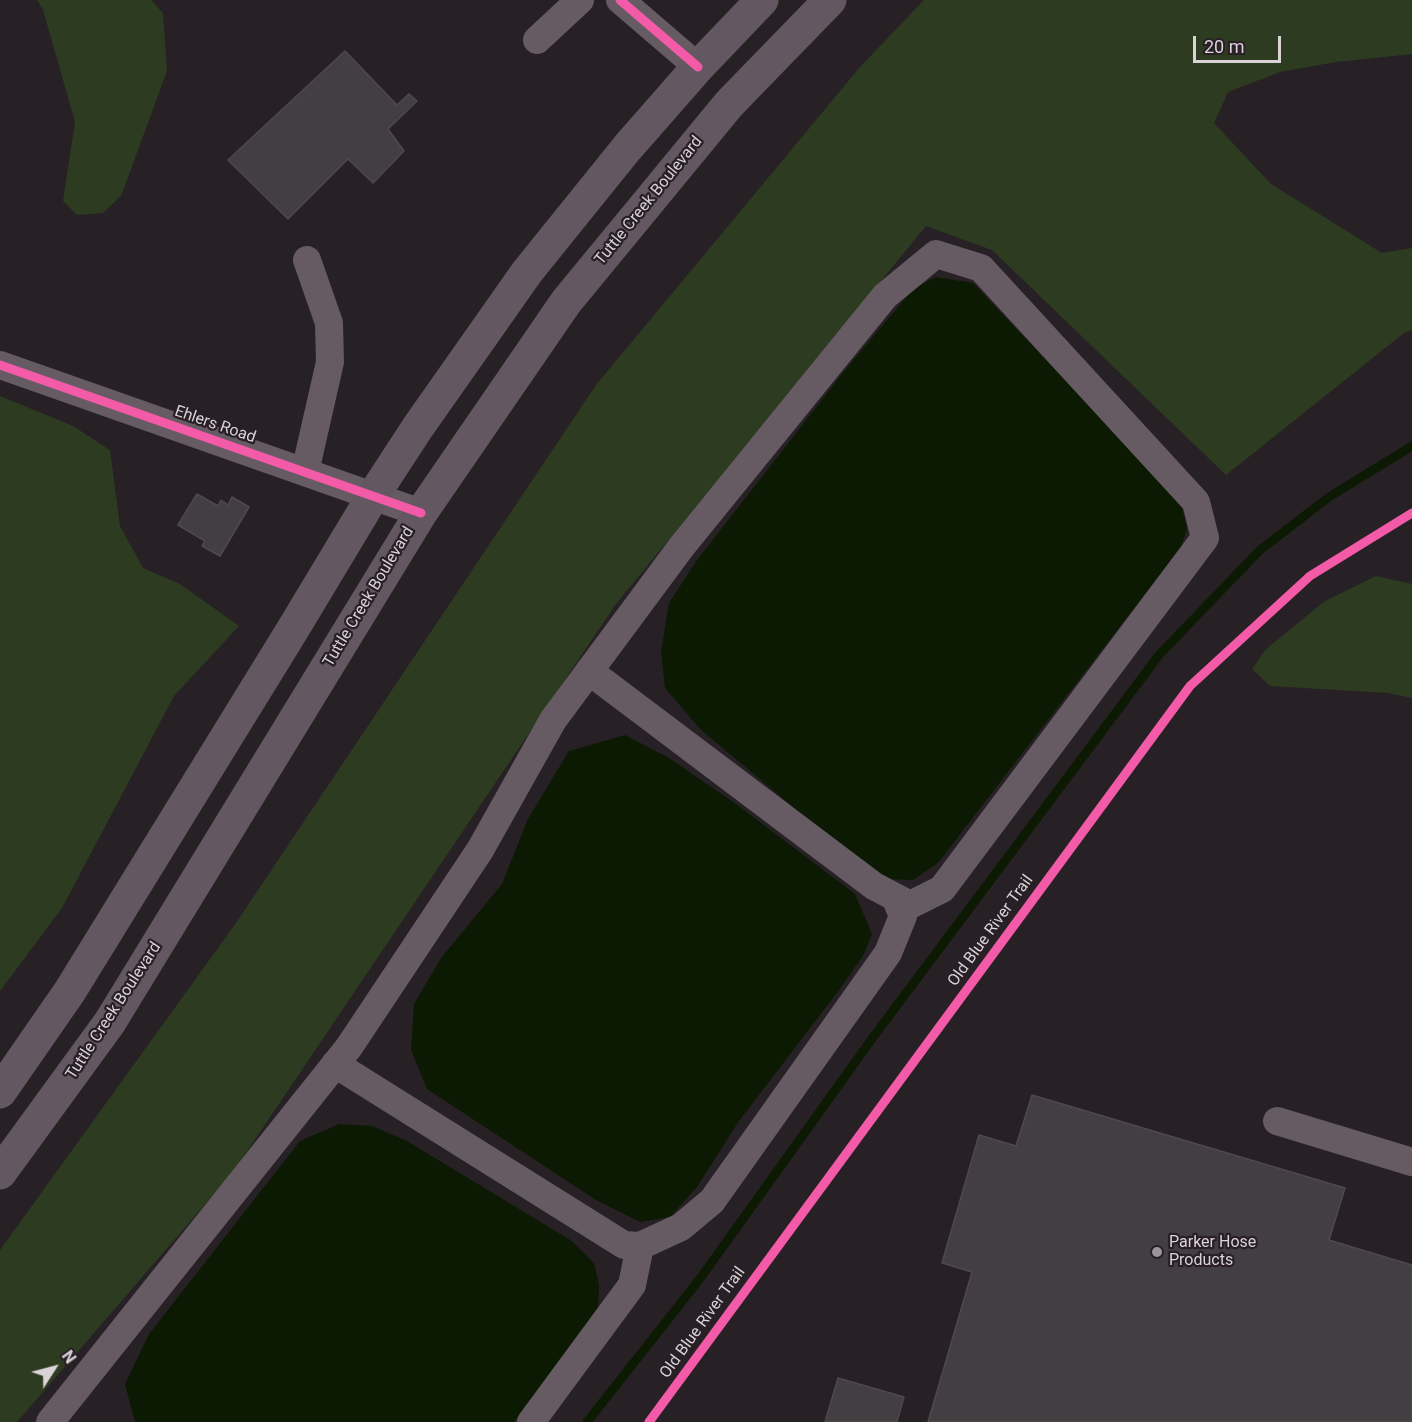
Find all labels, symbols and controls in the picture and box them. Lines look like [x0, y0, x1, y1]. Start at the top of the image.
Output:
scale bar [1196, 24, 1284, 62]
text: 20 m [1204, 36, 1244, 57]
street label: Tuttle Creek Boulevard [591, 133, 707, 269]
street label: Ehlers Road [172, 402, 258, 448]
street label: Tuttle Creek Boulevard [320, 523, 418, 671]
street label: Old Blue River Trail [944, 872, 1038, 990]
street label: Tuttle Creek Boulevard [62, 939, 166, 1083]
place label: Parker Hose Products [1169, 1233, 1256, 1271]
marker: Parker Hose Products [1150, 1245, 1164, 1259]
street label: Old Blue River Trail [656, 1264, 750, 1382]
north arrow [24, 1338, 84, 1398]
text: N [58, 1347, 80, 1367]

